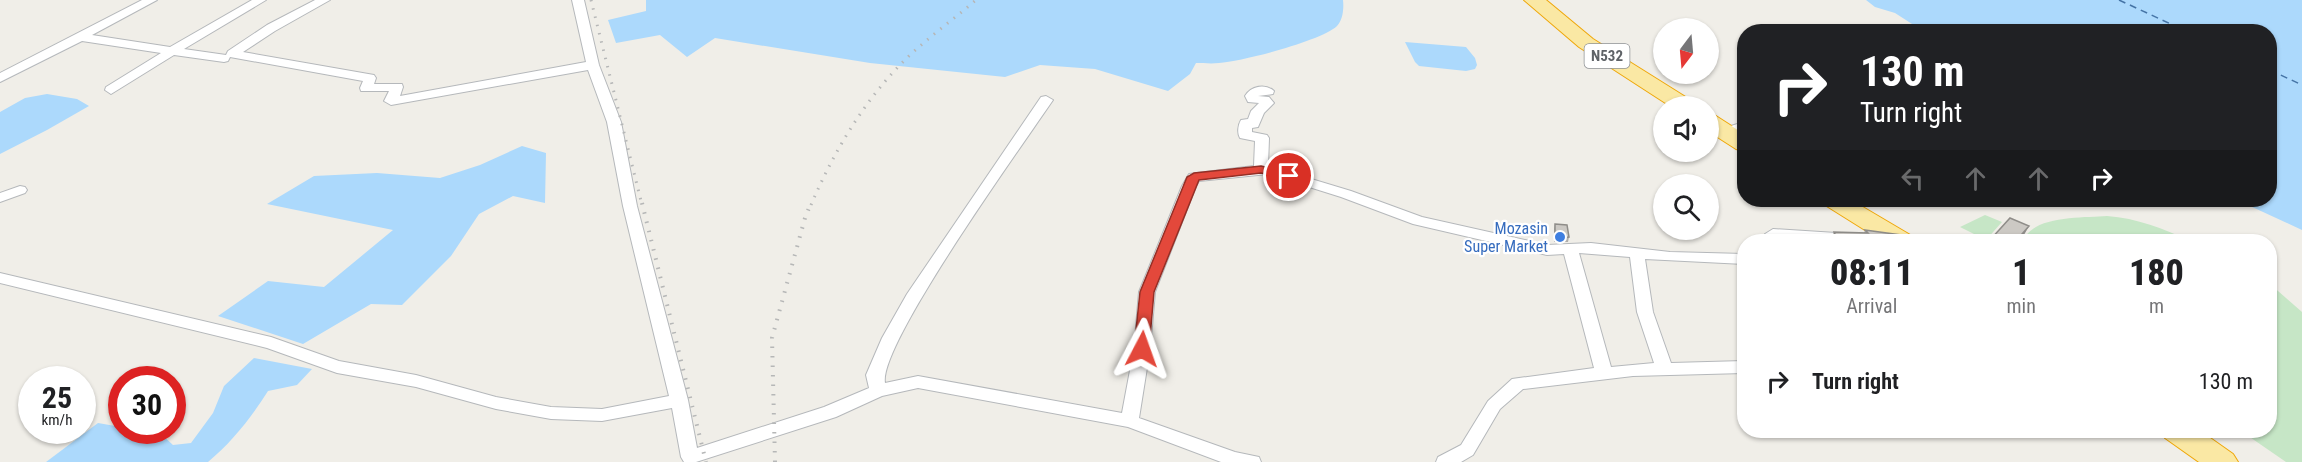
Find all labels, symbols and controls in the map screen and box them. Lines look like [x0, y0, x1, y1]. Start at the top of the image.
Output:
north arrow [1653, 18, 1719, 84]
map controls [1653, 18, 1719, 240]
road number: N532 [1584, 44, 1630, 68]
text: 130 m [1860, 47, 1965, 96]
icon: right [1761, 48, 1839, 126]
button: sound [1653, 96, 1719, 162]
text: Turn right [1860, 97, 1962, 129]
pin [1263, 150, 1314, 201]
icon: arrive [1272, 159, 1305, 192]
icon: left [1896, 162, 1929, 195]
icon: ahead [1959, 162, 1992, 195]
icon: ahead [2022, 162, 2055, 195]
icon: right [2085, 162, 2118, 195]
button: search [1653, 174, 1719, 240]
place label: Mozasin Super Market [1464, 219, 1548, 256]
marker: Mozasin Super Market [1553, 230, 1567, 244]
text: 08:11 [1830, 252, 1913, 294]
text: 1 [2012, 252, 2030, 294]
text: 180 [2129, 252, 2184, 294]
text: Arrival [1846, 294, 1897, 318]
text: min [2007, 294, 2036, 318]
text: m [2149, 294, 2164, 318]
position arrow [1110, 317, 1174, 381]
icon: right [1761, 365, 1794, 398]
speed limit sign: 30 [108, 366, 186, 444]
text: Turn right [1812, 369, 1899, 394]
text: 130 m [2199, 369, 2253, 394]
text: 25 [42, 380, 72, 415]
text: km/h [42, 411, 72, 429]

